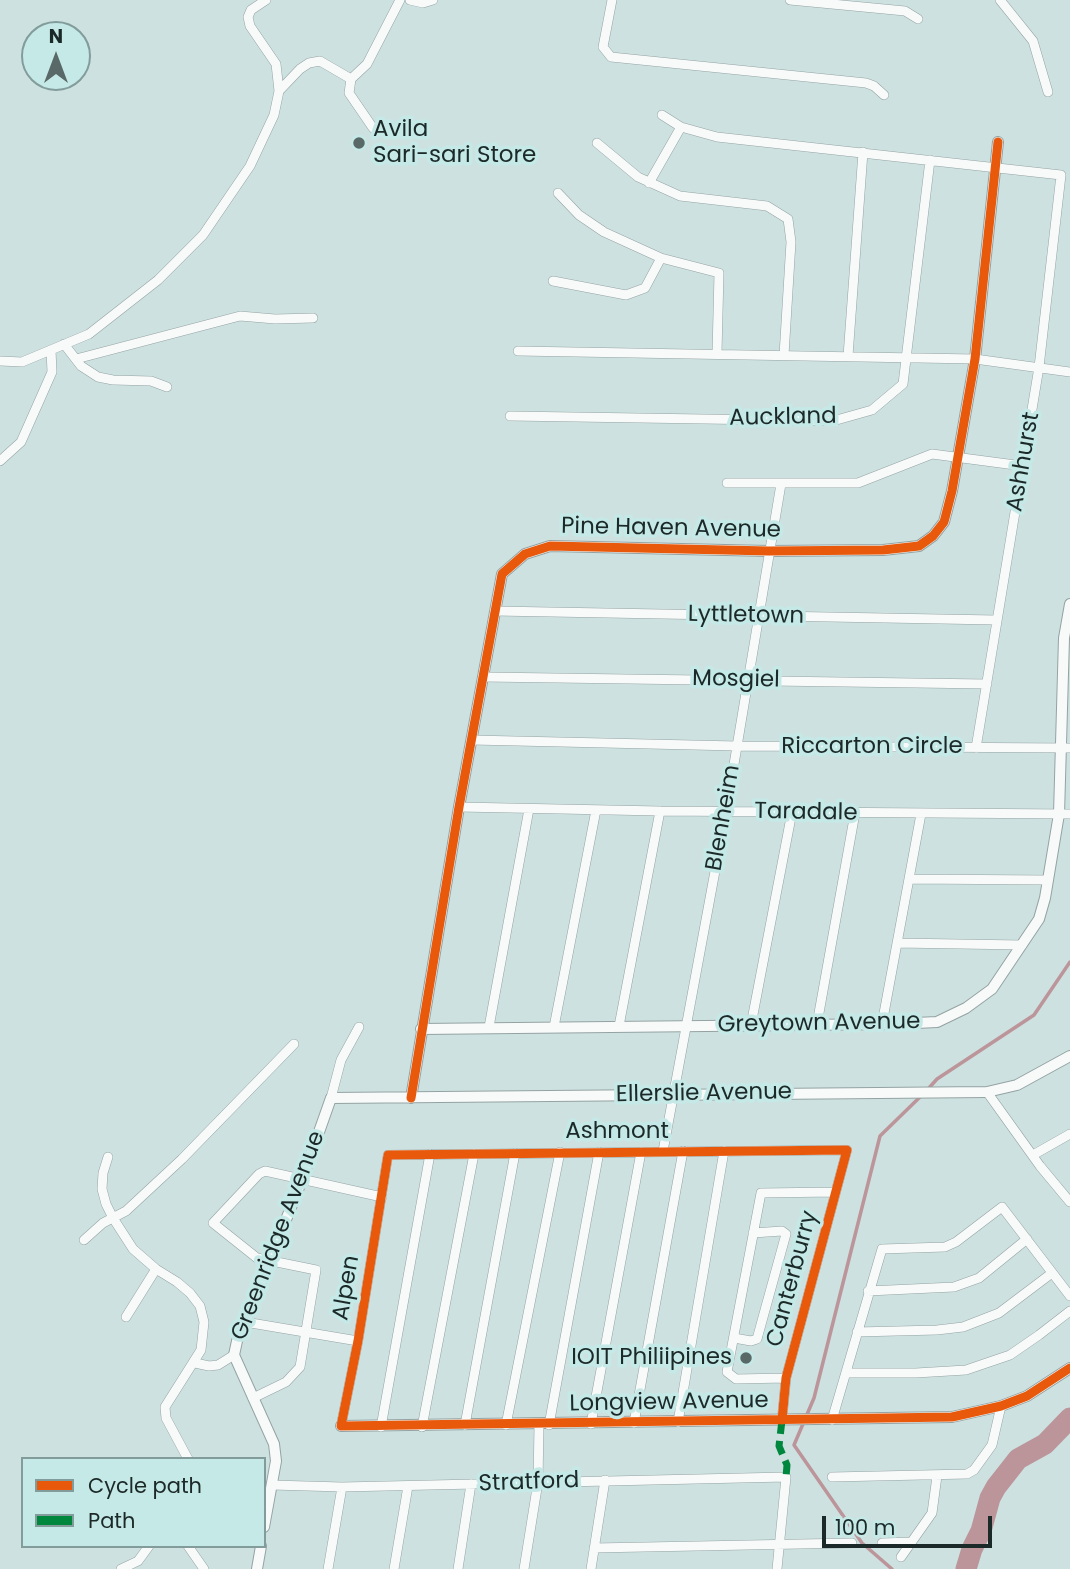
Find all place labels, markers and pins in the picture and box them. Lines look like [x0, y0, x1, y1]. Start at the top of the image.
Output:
place label: Avila Sari-sari Store [373, 116, 536, 170]
marker: Avila Sari-sari Store [351, 135, 367, 151]
place label: IOIT Philiipines [571, 1344, 732, 1372]
marker: IOIT Philiipines [738, 1350, 754, 1366]

